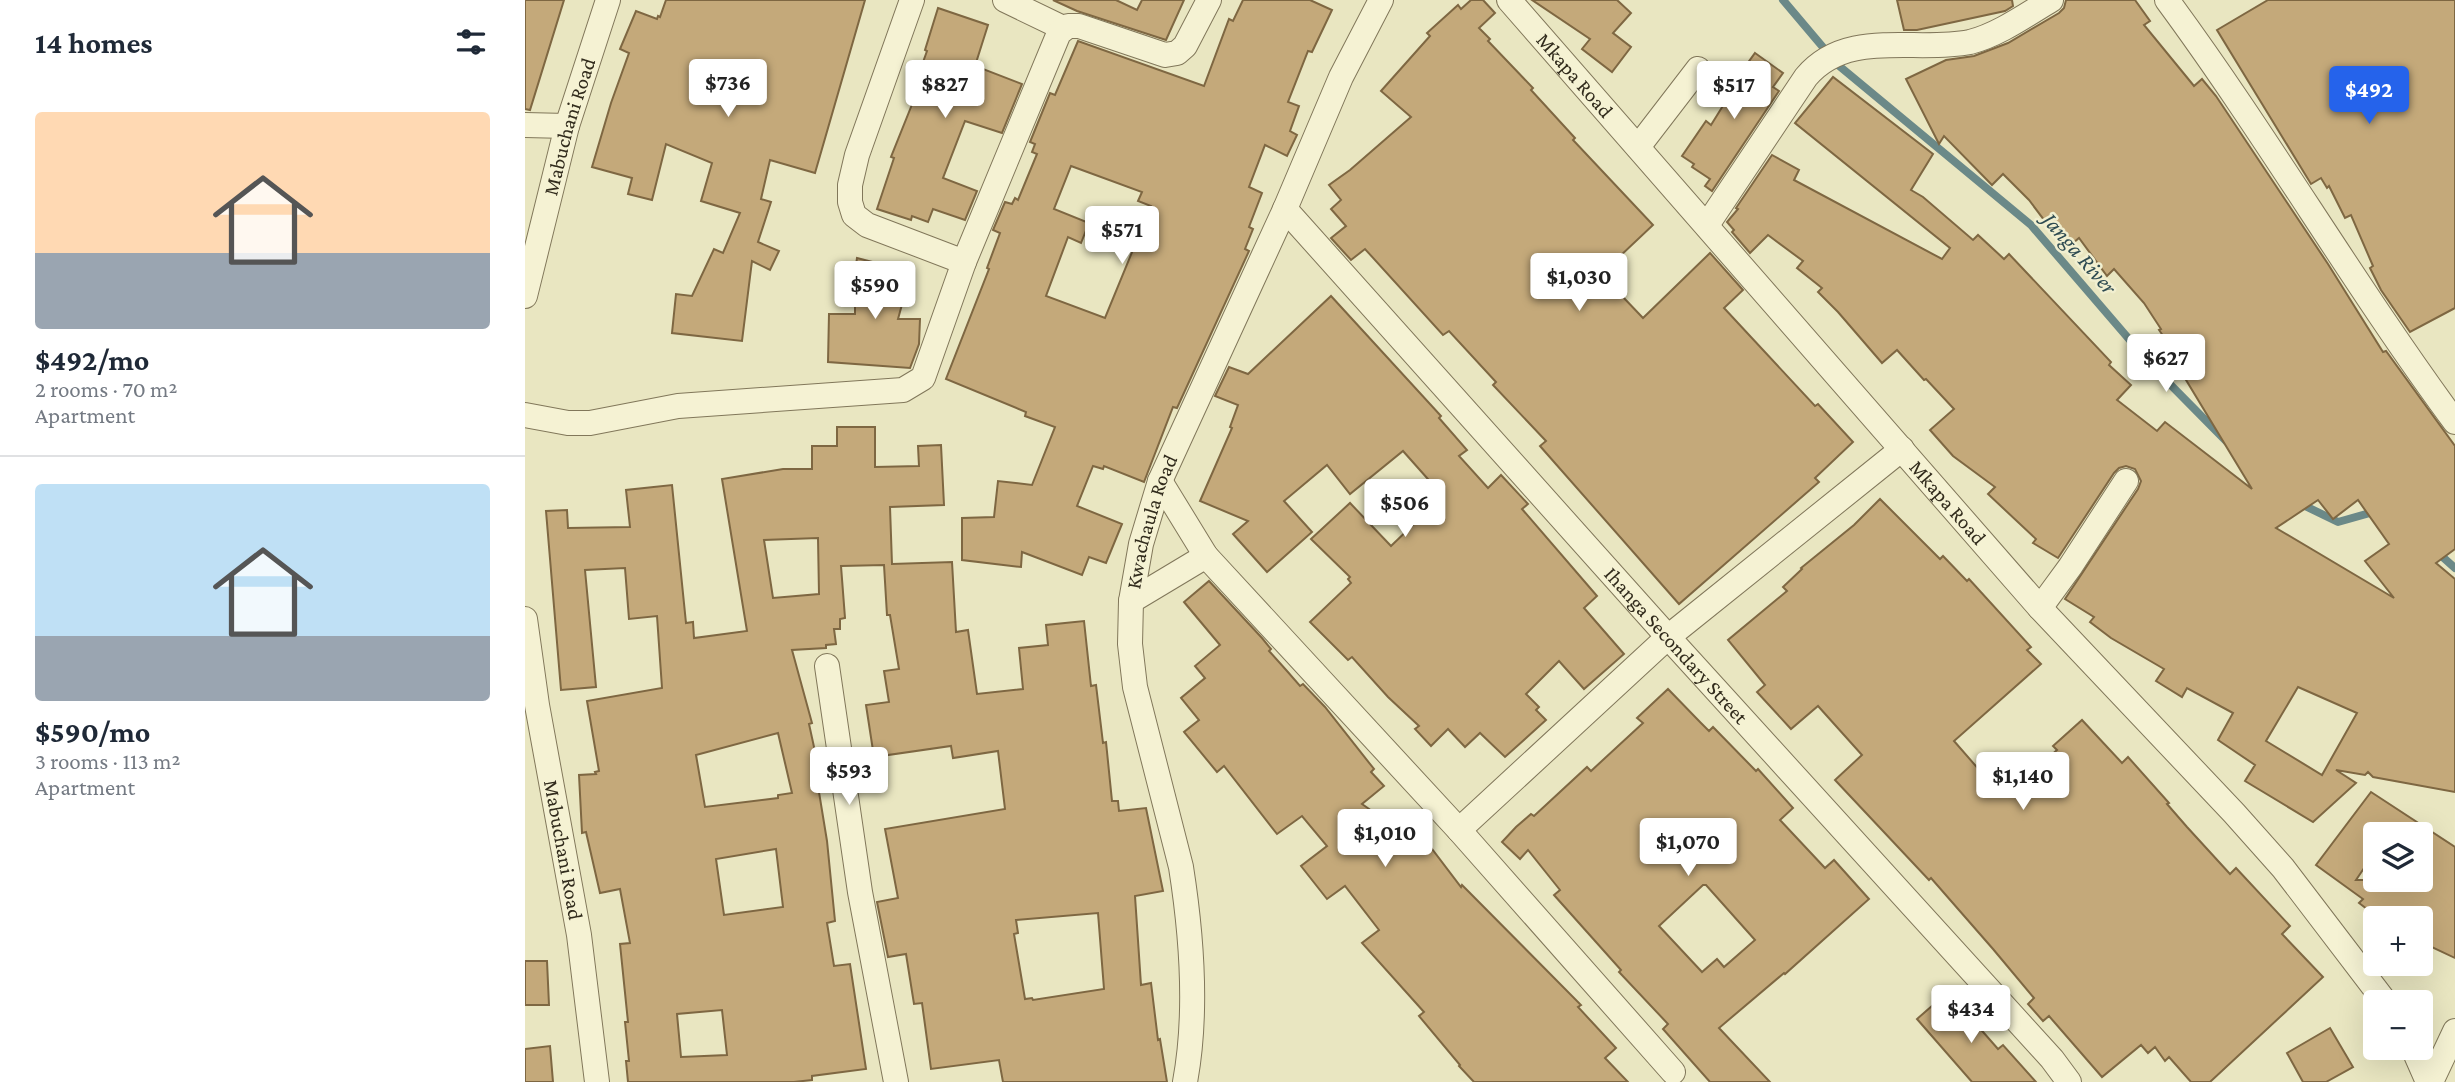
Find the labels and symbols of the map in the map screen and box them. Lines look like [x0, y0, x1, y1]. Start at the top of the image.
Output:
street label: Mkapa Road [1531, 28, 1618, 123]
street label: Mabuchani Road [538, 55, 600, 198]
pin: $736 [687, 60, 769, 119]
pin: $827 [904, 60, 986, 120]
pin: $517 [1693, 61, 1775, 121]
pin: $492 [2328, 66, 2410, 126]
water label: Janga River [2035, 204, 2123, 300]
pin: $571 [1081, 206, 1163, 266]
pin: $1,030 [1522, 254, 1636, 313]
pin: $590 [834, 262, 916, 321]
pin: $627 [2125, 334, 2207, 394]
street label: Kwachaula Road [1121, 451, 1182, 591]
street label: Mkapa Road [1904, 455, 1991, 550]
pin: $506 [1364, 480, 1446, 539]
street label: Ihanga Secondary Street [1599, 562, 1754, 730]
pin: $593 [808, 748, 890, 807]
pin: $1,140 [1966, 752, 2080, 812]
street label: Mabuchani Road [539, 778, 588, 922]
pin: $1,010 [1328, 810, 1442, 869]
pin: $1,070 [1631, 818, 1745, 878]
pin: $434 [1930, 986, 2012, 1045]

